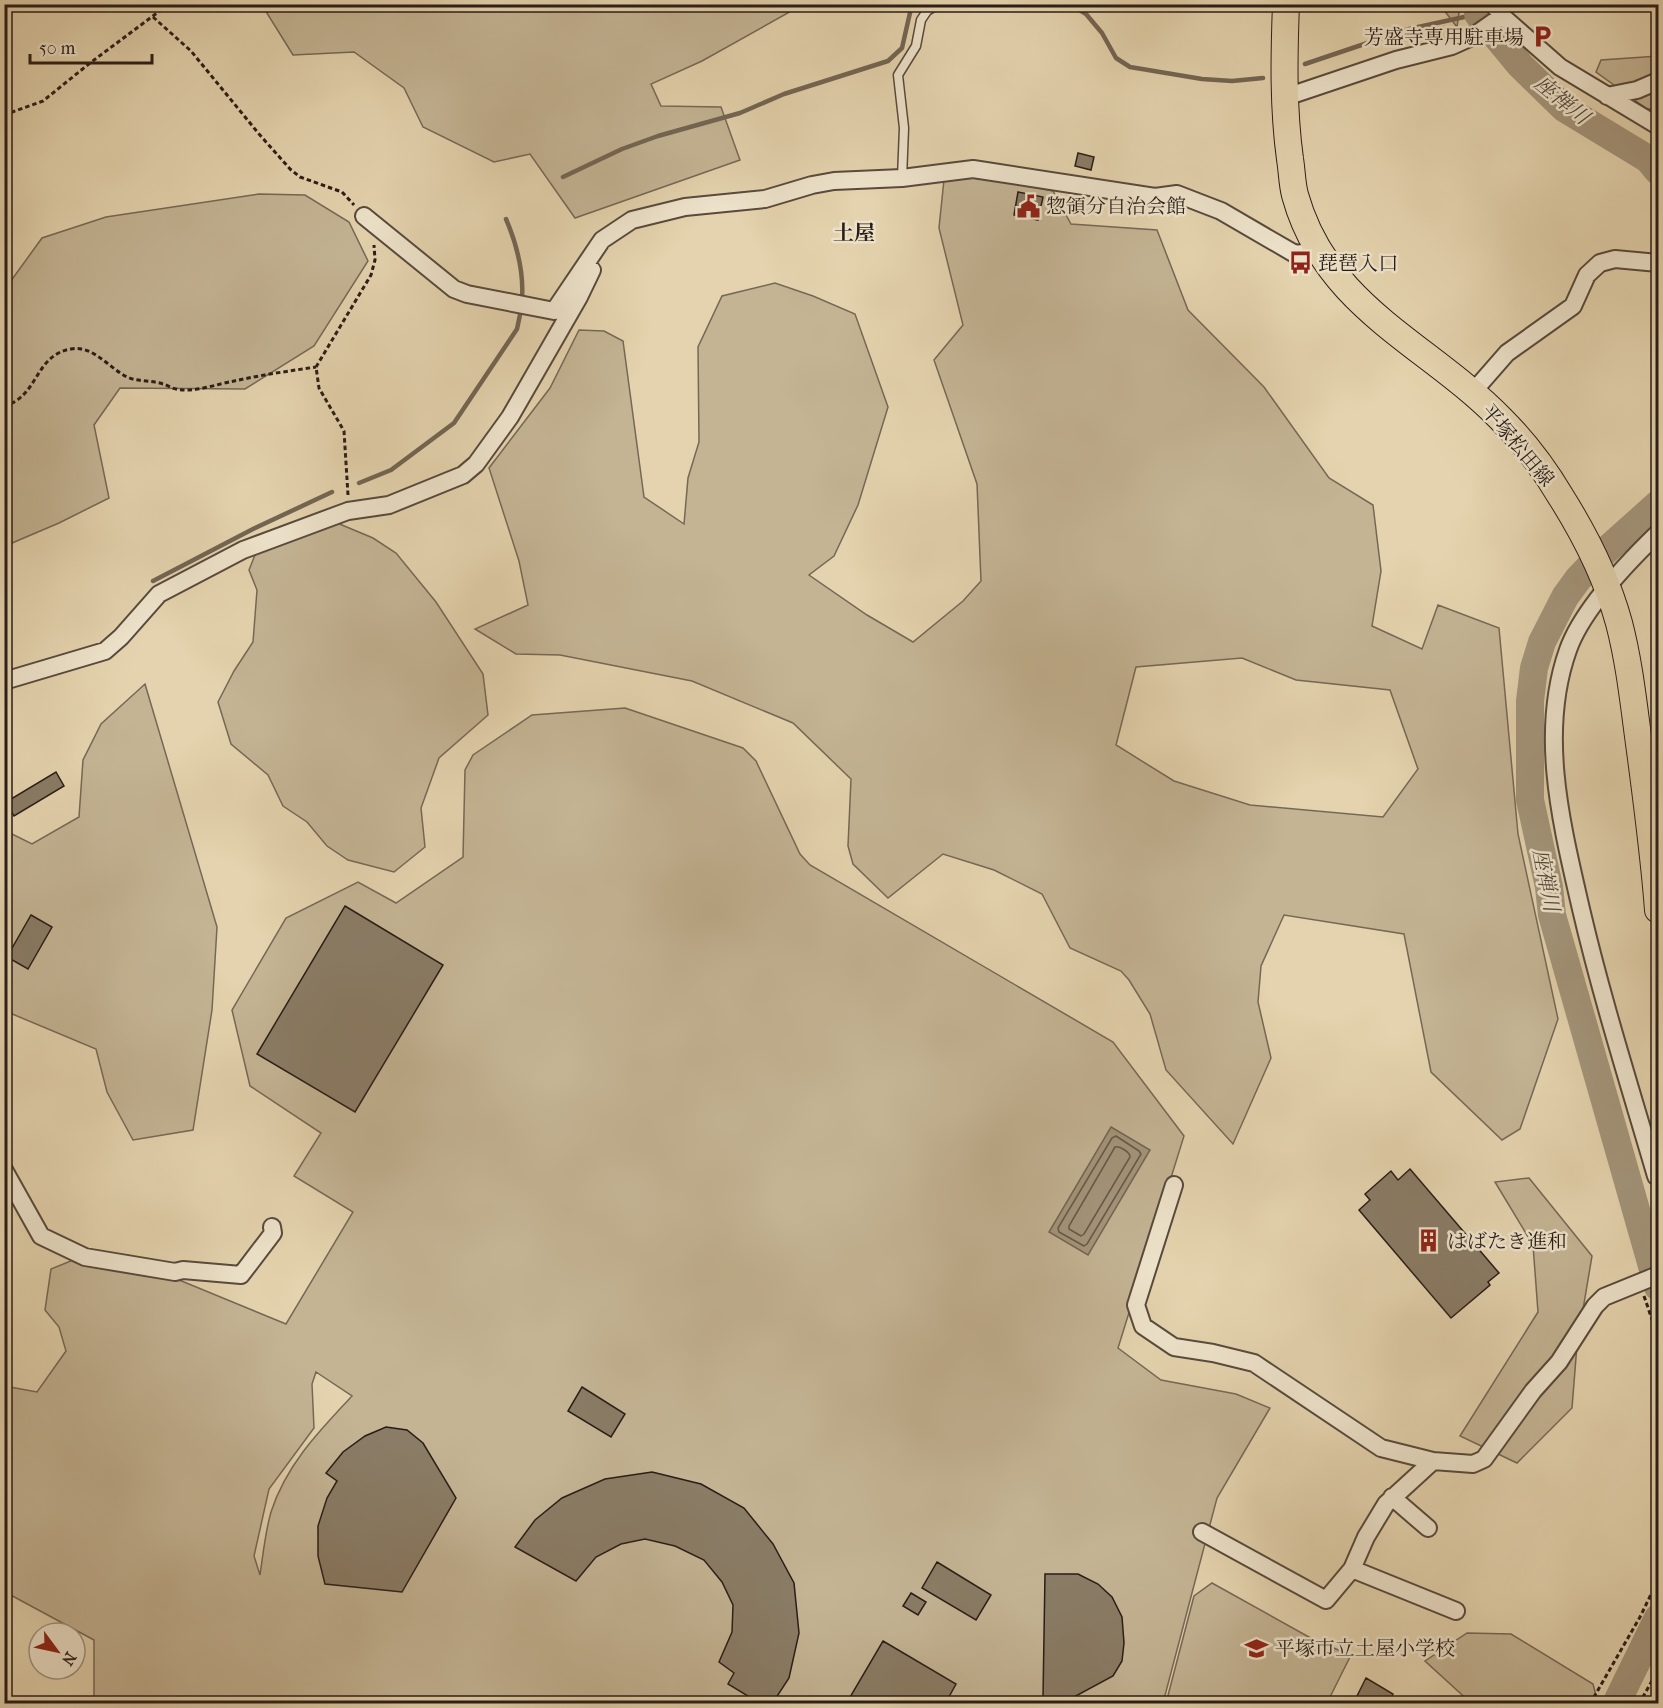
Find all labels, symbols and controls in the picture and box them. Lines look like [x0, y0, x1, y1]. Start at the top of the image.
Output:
parking icon: 芳盛寺専用駐車場 [1529, 24, 1555, 50]
place label: 芳盛寺専用駐車場 [1364, 26, 1524, 49]
scale bar [30, 27, 152, 65]
text: 50 m [39, 38, 76, 59]
water label: 座禅川 [1530, 71, 1596, 130]
public building icon: 惣領分自治会館 [1015, 193, 1041, 219]
place label: 惣領分自治会館 [1046, 195, 1186, 218]
district label: 土屋 [833, 221, 875, 245]
bus stop icon: 琵琶入口 [1287, 250, 1313, 276]
place label: 琵琶入口 [1318, 252, 1398, 275]
street label: 平塚松田線 [1477, 400, 1559, 491]
water label: 座禅川 [1528, 847, 1564, 915]
building icon: はばたき進和 [1416, 1228, 1442, 1254]
place label: はばたき進和 [1447, 1230, 1567, 1253]
north arrow [27, 1621, 87, 1681]
school or university icon: 平塚市立土屋小学校 [1244, 1635, 1270, 1661]
place label: 平塚市立土屋小学校 [1275, 1637, 1455, 1660]
text: N [57, 1649, 80, 1670]

